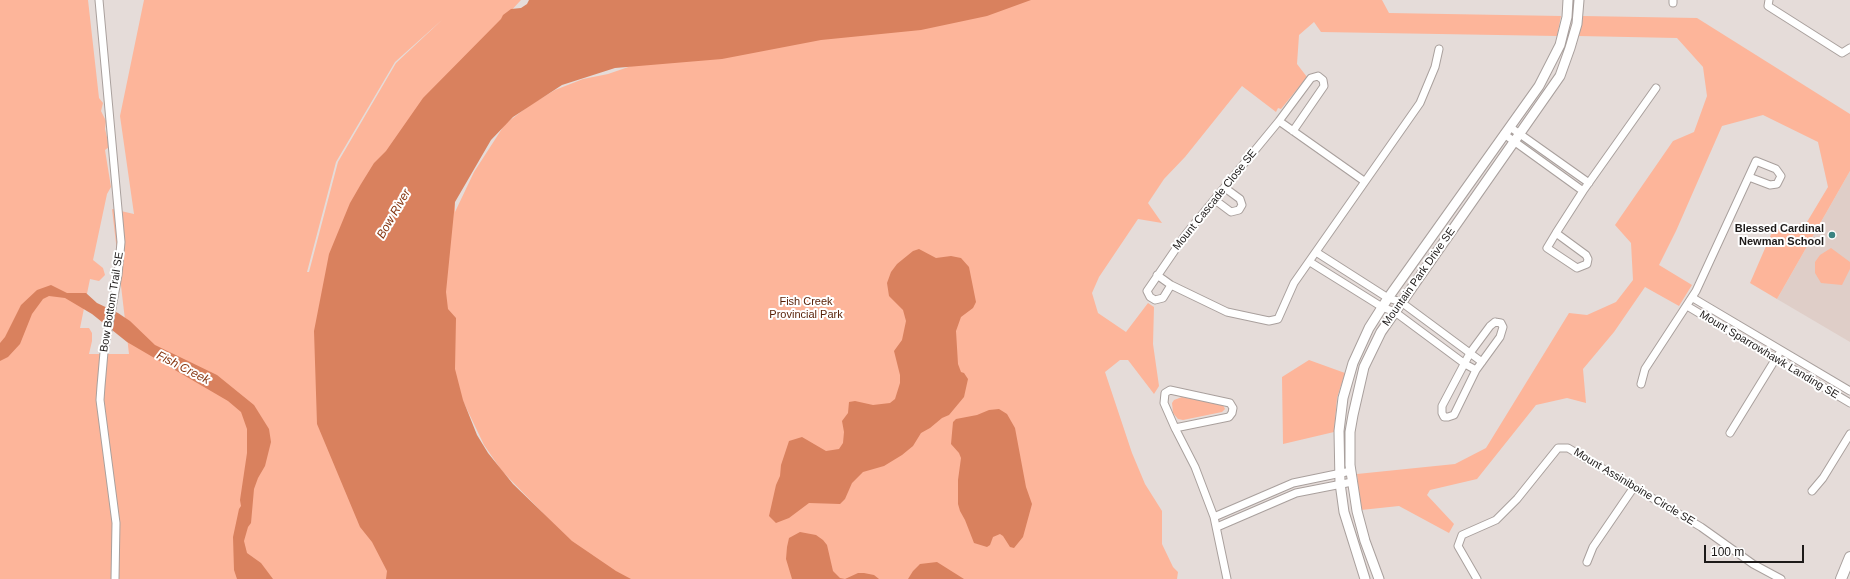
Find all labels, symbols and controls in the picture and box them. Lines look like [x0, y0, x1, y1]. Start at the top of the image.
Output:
street label: Mount Cascade Close SE [1170, 147, 1260, 253]
water label: Bow River [374, 187, 414, 241]
place label: Blessed Cardinal Newman School [1735, 222, 1824, 248]
street label: Mountain Park Drive SE [1380, 225, 1458, 329]
marker: Blessed Cardinal Newman School [1827, 230, 1837, 240]
street label: Bow Bottom Trail SE [98, 251, 126, 353]
park label: Fish Creek Provincial Park [769, 295, 843, 321]
street label: Mount Sparrowhawk Landing SE [1697, 308, 1841, 402]
water label: Fish Creek [154, 348, 212, 388]
street label: Mount Assiniboine Circle SE [1571, 446, 1697, 528]
scale bar [1706, 537, 1806, 563]
text: 100 m [1711, 545, 1744, 559]

